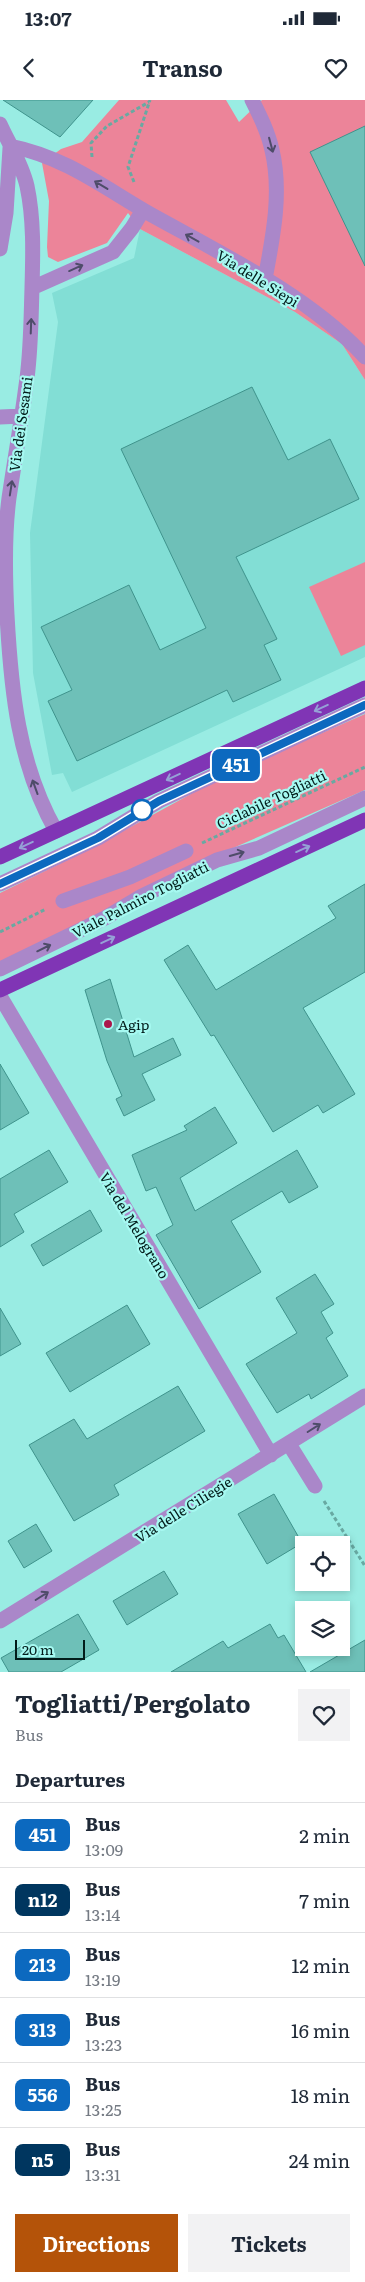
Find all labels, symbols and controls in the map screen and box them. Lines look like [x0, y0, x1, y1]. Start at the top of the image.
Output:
text: 13:07 [25, 4, 72, 32]
text: Transo [142, 51, 223, 84]
icon: back [15, 54, 43, 82]
icon: heart [322, 54, 350, 82]
one-way arrow [267, 136, 276, 152]
one-way arrow [95, 179, 109, 189]
one-way arrow [186, 232, 200, 242]
street label: Via delle Siepi [213, 245, 303, 311]
one-way arrow [68, 263, 83, 273]
one-way arrow [26, 319, 35, 335]
street label: Via dei Sesami [3, 375, 37, 473]
one-way arrow [6, 480, 16, 496]
one-way arrow [314, 704, 329, 714]
line badge: 451 [207, 749, 265, 781]
text: 451 [222, 751, 250, 778]
street label: Ciclabile Togliatti [213, 765, 329, 833]
one-way arrow [166, 772, 181, 782]
one-way arrow [30, 780, 39, 795]
unlabelled marker [131, 799, 153, 821]
one-way arrow [19, 841, 34, 850]
one-way arrow [295, 843, 310, 853]
one-way arrow [228, 849, 244, 859]
street label: Viale Palmiro Togliatti [68, 856, 212, 942]
one-way arrow [100, 935, 115, 944]
one-way arrow [36, 943, 51, 952]
place label: Agip [118, 1014, 149, 1034]
marker: Agip [102, 1018, 114, 1030]
street label: Via del Melograno [95, 1168, 175, 1282]
one-way arrow [307, 1423, 321, 1433]
street label: Via delle Ciliegie [131, 1471, 235, 1547]
map controls [295, 1536, 350, 1656]
button: locate [295, 1536, 350, 1591]
one-way arrow [34, 1590, 48, 1600]
button: layers [295, 1601, 350, 1656]
scale bar [15, 1637, 85, 1660]
text: 20 m [22, 1639, 54, 1659]
text: Togliatti/Pergolato [15, 1685, 251, 1720]
button: heart [298, 1689, 350, 1741]
text: Bus [15, 1722, 43, 1746]
text: Departures [15, 1765, 125, 1793]
text: Bus [85, 1809, 120, 1837]
text: 451 [28, 1821, 57, 1848]
text: 2 min [299, 1821, 350, 1849]
text: 13:09 [85, 1837, 123, 1861]
text: Bus [85, 1874, 120, 1902]
text: n12 [28, 1886, 57, 1913]
text: 7 min [299, 1886, 350, 1914]
text: 13:14 [85, 1902, 120, 1926]
text: Bus [85, 1939, 120, 1967]
text: 213 [29, 1951, 56, 1978]
text: 12 min [291, 1951, 350, 1979]
text: 13:19 [85, 1967, 120, 1991]
text: Bus [85, 2004, 120, 2032]
text: 313 [29, 2016, 56, 2043]
text: 16 min [291, 2016, 350, 2044]
text: 13:23 [85, 2032, 122, 2056]
text: Bus [85, 2069, 120, 2097]
text: 556 [27, 2081, 58, 2108]
text: 18 min [291, 2081, 350, 2109]
text: 13:25 [85, 2097, 122, 2121]
text: Bus [85, 2134, 120, 2162]
text: n5 [31, 2146, 54, 2173]
text: 24 min [289, 2146, 350, 2174]
text: 13:31 [85, 2162, 121, 2186]
button: Directions [15, 2214, 178, 2272]
button: Tickets [188, 2214, 350, 2272]

